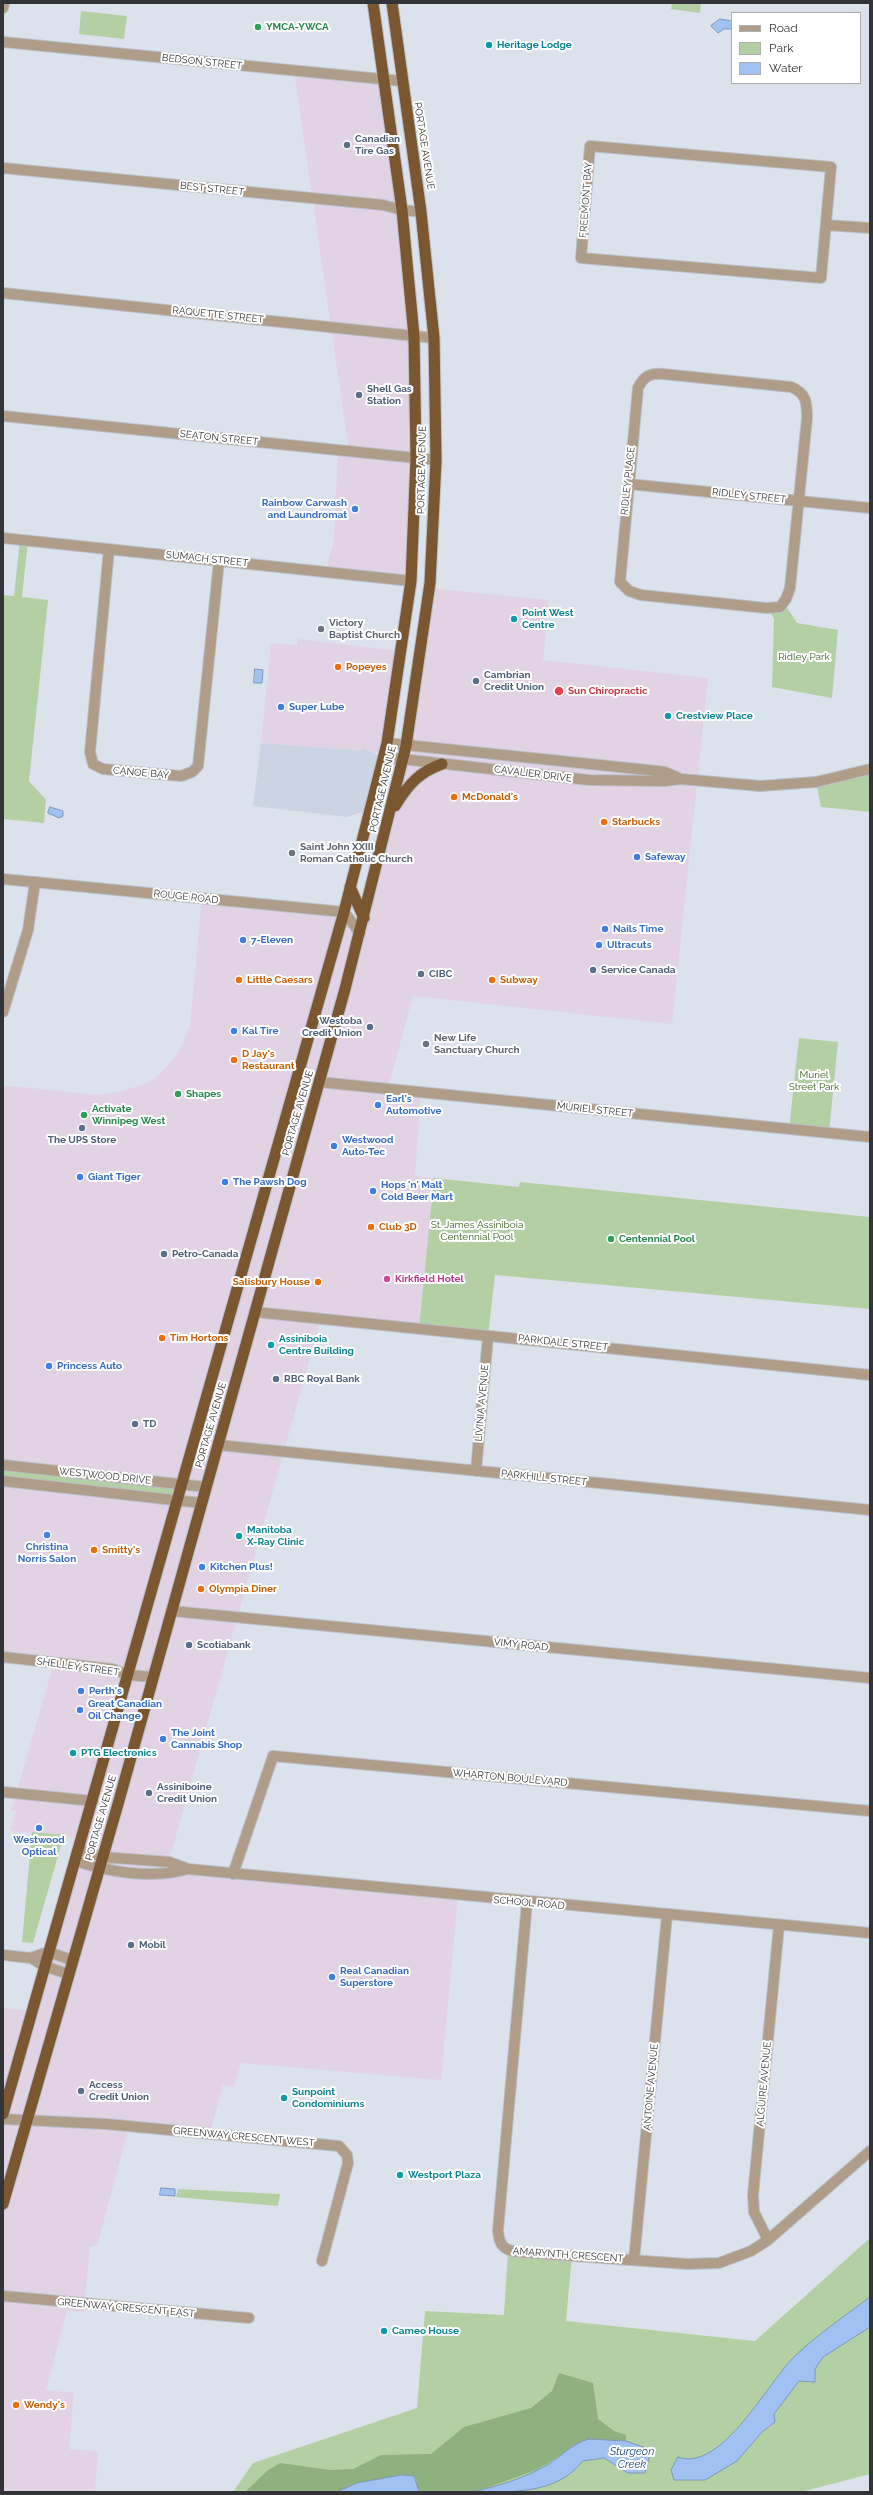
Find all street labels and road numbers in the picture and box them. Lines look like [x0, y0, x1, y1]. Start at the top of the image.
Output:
street label: BEDSON STREET [161, 52, 243, 72]
street label: PORTAGE AVENUE [411, 101, 437, 191]
street label: FREEMONT BAY [577, 162, 595, 238]
street label: BEST STREET [179, 180, 245, 198]
street label: RAQUETTE STREET [172, 304, 264, 326]
street label: PORTAGE AVENUE [415, 426, 429, 514]
street label: SEATON STREET [179, 428, 259, 448]
street label: RIDLEY PLACE [618, 446, 638, 516]
street label: RIDLEY STREET [712, 486, 786, 506]
street label: SUMACH STREET [165, 549, 249, 569]
street label: PORTAGE AVENUE [367, 745, 399, 833]
street label: CAVALIER DRIVE [493, 763, 573, 785]
street label: CANOE BAY [112, 765, 170, 781]
street label: ROUGE ROAD [153, 888, 219, 906]
street label: PORTAGE AVENUE [280, 1069, 316, 1157]
street label: MURIEL STREET [556, 1100, 634, 1120]
street label: PARKDALE STREET [517, 1332, 609, 1354]
street label: LIVINIA AVENUE [473, 1364, 491, 1442]
street label: PORTAGE AVENUE [193, 1381, 229, 1469]
street label: WESTWOOD DRIVE [58, 1465, 152, 1487]
street label: PARKHILL STREET [500, 1468, 588, 1488]
street label: VIMY ROAD [493, 1636, 549, 1654]
street label: SHELLEY STREET [36, 1655, 120, 1679]
street label: WHARTON BOULEVARD [452, 1767, 568, 1789]
street label: PORTAGE AVENUE [83, 1774, 119, 1862]
street label: SCHOOL ROAD [493, 1894, 565, 1912]
street label: ALGUIRE AVENUE [754, 2041, 774, 2127]
street label: ANTOINE AVENUE [641, 2043, 661, 2131]
street label: GREENWAY CRESCENT WEST [173, 2125, 315, 2149]
street label: AMARYNTH CRESCENT [512, 2245, 624, 2265]
street label: GREENWAY CRESCENT EAST [57, 2296, 195, 2320]

